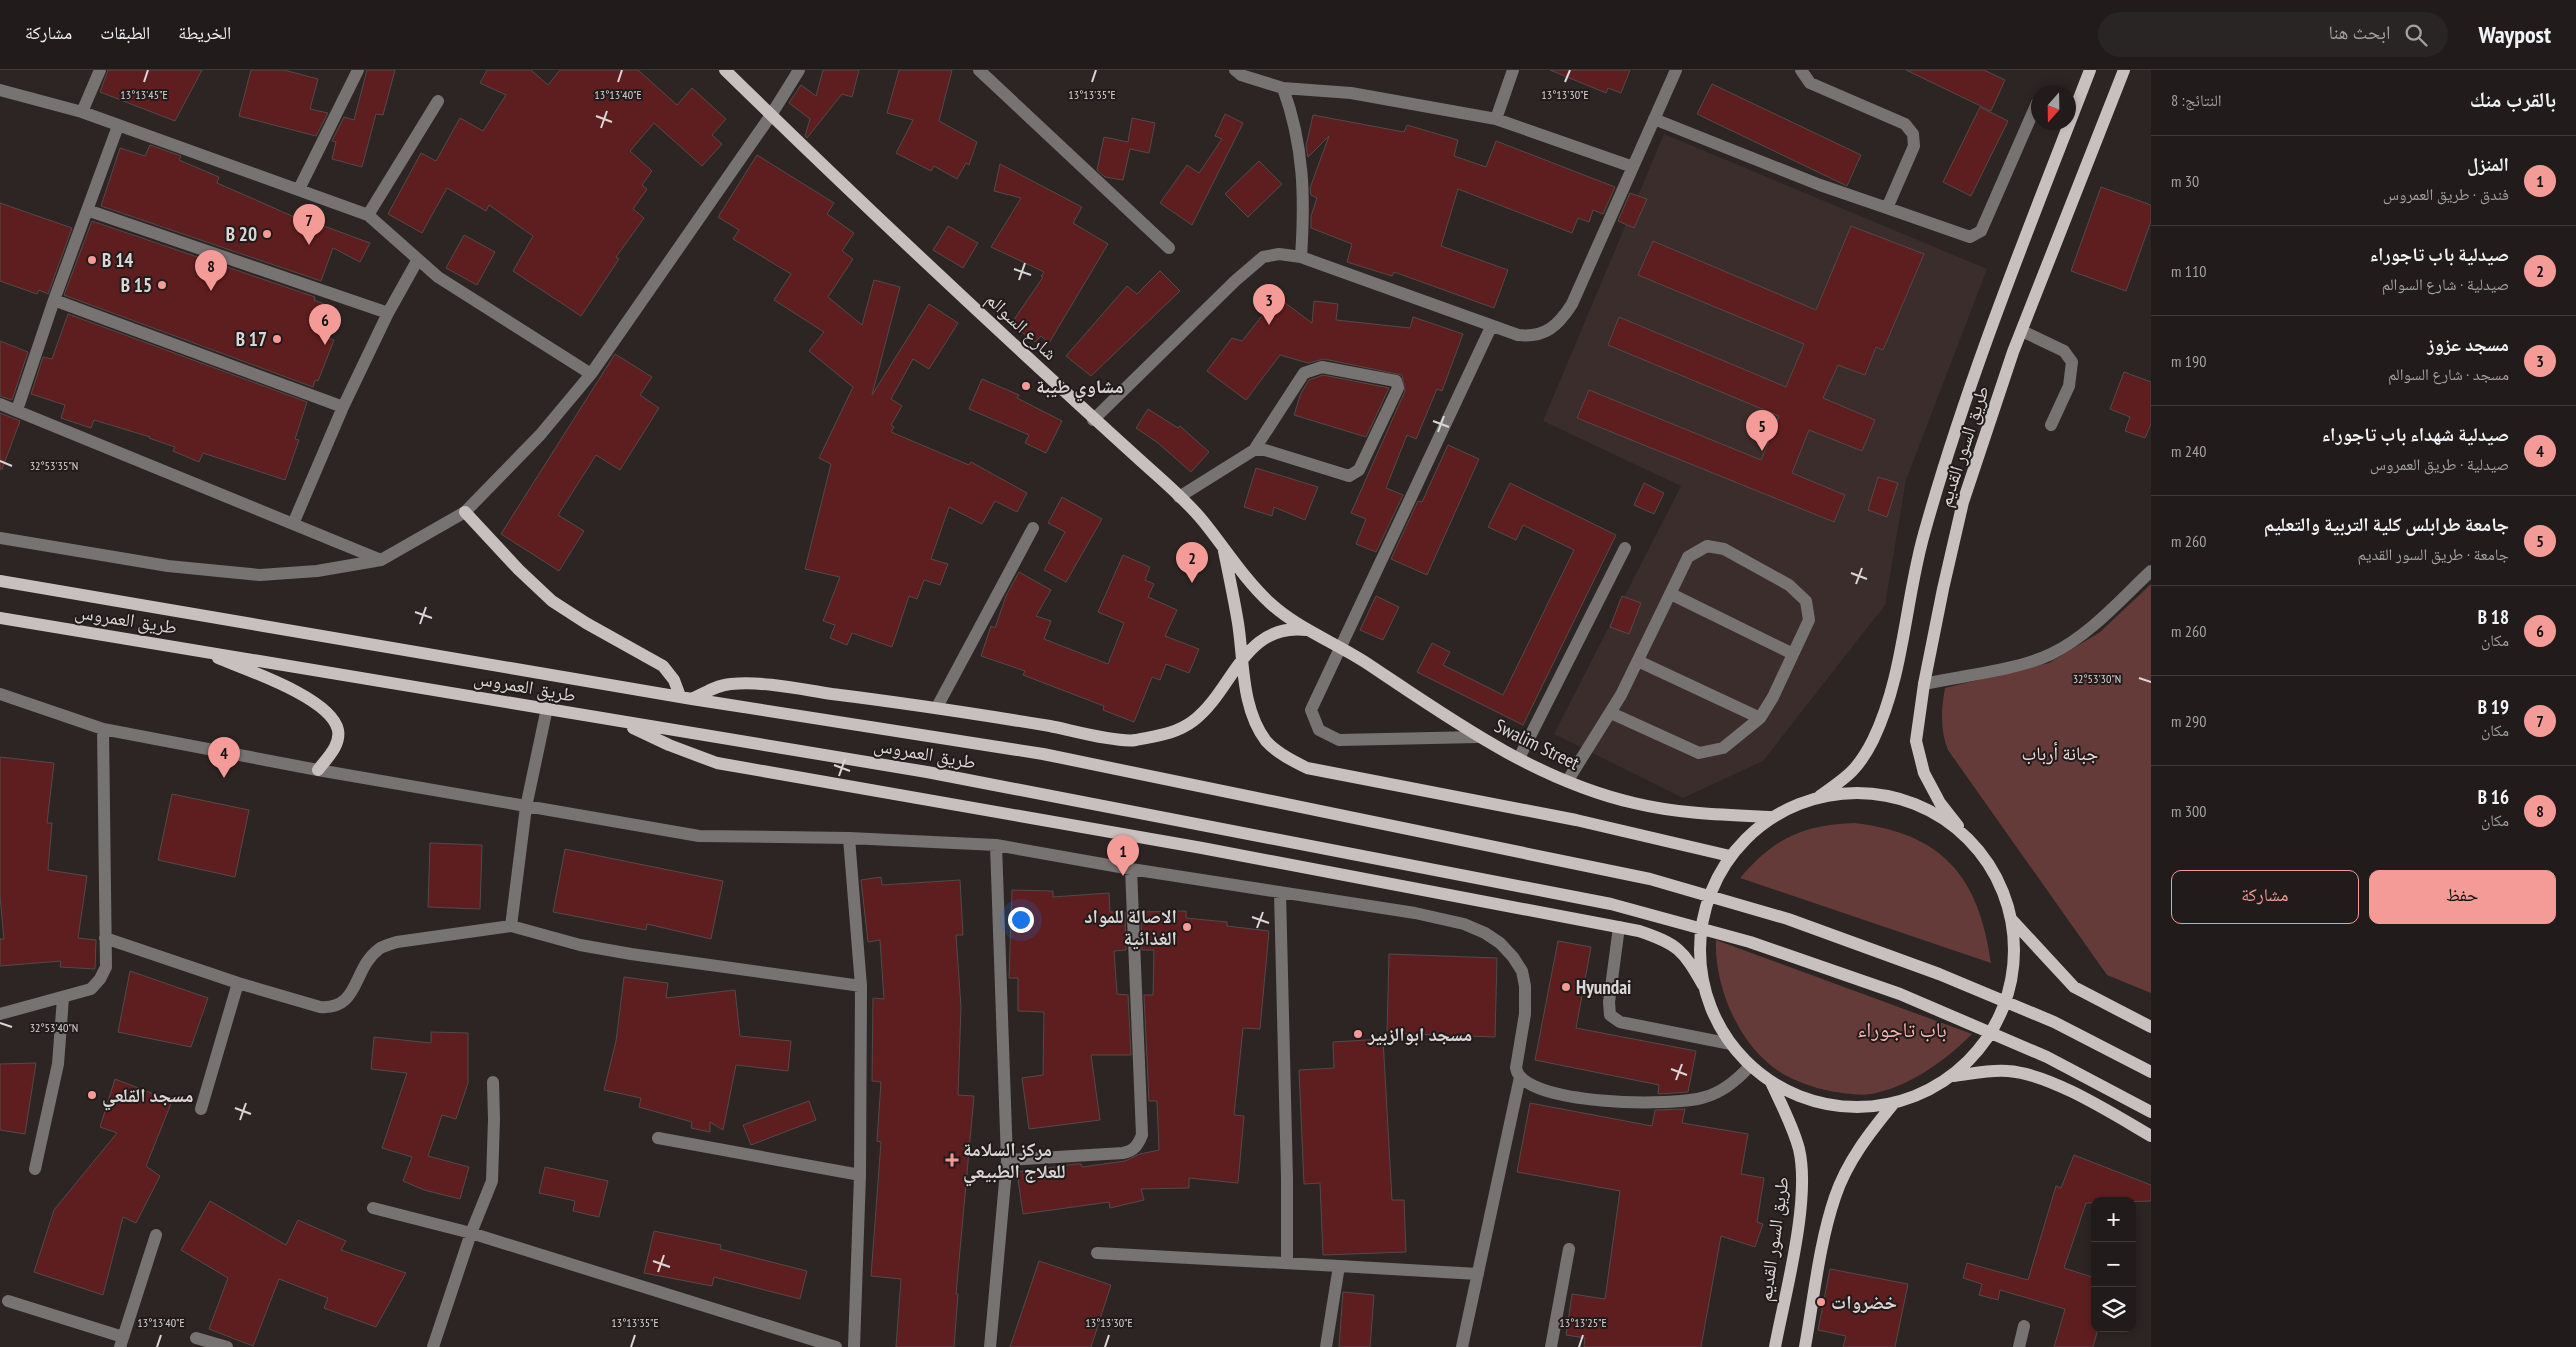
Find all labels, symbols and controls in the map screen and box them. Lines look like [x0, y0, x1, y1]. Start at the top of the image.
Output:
search box [2098, 12, 2448, 57]
text: Waypost [2478, 19, 2551, 50]
text: ابحث هنا [2329, 20, 2390, 44]
text: مشاركة [25, 21, 72, 44]
text: الطبقات [100, 21, 150, 44]
text: الخريطة [178, 21, 231, 44]
icon: search [2402, 21, 2430, 49]
north arrow [2031, 85, 2076, 130]
text: بالقرب منك [2470, 86, 2556, 113]
text: 13°13'45"E [120, 87, 168, 102]
text: 13°13'40"E [594, 87, 642, 102]
text: 13°13'35"E [1068, 87, 1116, 102]
text: 13°13'30"E [1541, 87, 1589, 102]
text: النتائج: 8 [2171, 90, 2222, 110]
text: المنزل [2467, 152, 2509, 176]
text: 30 m [2171, 171, 2199, 191]
text: 1 [2536, 171, 2544, 191]
text: فندق · طريق العمروس [2383, 184, 2509, 204]
pin: 7 [293, 204, 325, 245]
place label: B 20 [226, 222, 257, 246]
marker: B 20 [261, 228, 273, 240]
text: صيدلية باب تاجوراء [2369, 242, 2509, 266]
place label: B 14 [102, 248, 133, 272]
pin: 8 [195, 250, 227, 291]
marker: B 14 [86, 254, 98, 266]
text: 110 m [2171, 261, 2206, 281]
text: 2 [2536, 261, 2544, 281]
place label: B 15 [121, 273, 152, 297]
text: صيدلية · شارع السوالم [2382, 274, 2509, 294]
marker: B 15 [156, 279, 168, 291]
pin: 3 [1253, 284, 1285, 325]
street label: شارع السوالم [981, 287, 1063, 366]
pin: 6 [309, 304, 341, 345]
place label: B 17 [236, 327, 267, 351]
text: مسجد عزوز [2427, 332, 2509, 356]
marker: B 17 [271, 333, 283, 345]
text: 190 m [2171, 351, 2206, 371]
text: 3 [2536, 351, 2544, 371]
text: مسجد · شارع السوالم [2388, 364, 2509, 384]
place label: مشاوي طيبة [1036, 374, 1124, 402]
marker: مشاوي طيبة [1020, 380, 1032, 392]
street label: طريق السور القديم [1932, 382, 1995, 510]
pin: 5 [1746, 410, 1778, 451]
text: صيدلية شهداء باب تاجوراء [2322, 422, 2509, 446]
text: 240 m [2171, 441, 2206, 461]
text: 4 [2536, 441, 2544, 461]
text: صيدلية · طريق العمروس [2370, 454, 2509, 474]
text: 32°53'35"N [30, 458, 78, 473]
text: جامعة طرابلس كلية التربية والتعليم [2264, 512, 2509, 536]
text: 260 m [2171, 531, 2206, 551]
text: 5 [2536, 531, 2544, 551]
pin: 2 [1176, 542, 1208, 583]
text: جامعة · طريق السور القديم [2357, 544, 2509, 564]
street label: طريق العمروس [73, 599, 179, 639]
text: B 18 [2478, 605, 2509, 629]
text: 260 m [2171, 621, 2206, 641]
text: 6 [2536, 621, 2544, 641]
text: مكان [2481, 630, 2509, 650]
street label: طريق العمروس [472, 665, 578, 707]
text: 32°53'30"N [2073, 671, 2121, 686]
text: B 19 [2478, 695, 2509, 719]
text: 290 m [2171, 711, 2206, 731]
text: 7 [2536, 711, 2544, 731]
street label: Swalim Street [1491, 713, 1584, 775]
text: مكان [2481, 720, 2509, 740]
street label: طريق العمروس [872, 732, 978, 774]
pin: 4 [208, 737, 240, 778]
park label: جبانة أرباب [2022, 741, 2098, 765]
text: B 16 [2478, 785, 2509, 809]
text: 300 m [2171, 801, 2206, 821]
text: 8 [2536, 801, 2544, 821]
text: مكان [2481, 810, 2509, 830]
pin: 1 [1107, 835, 1139, 876]
button: مشاركة [2171, 870, 2359, 924]
button: حفظ [2369, 870, 2556, 924]
place label: الاصالة للمواد الغذائية [1084, 904, 1177, 950]
your location [1008, 907, 1034, 933]
marker: الاصالة للمواد الغذائية [1181, 921, 1193, 933]
place label: Hyundai [1576, 975, 1631, 999]
marker: Hyundai [1560, 981, 1572, 993]
district label: باب تاجوراء [1857, 1016, 1947, 1043]
text: 32°53'40"N [30, 1020, 78, 1035]
place label: مسجد ابوالزبير [1367, 1022, 1472, 1046]
marker: مسجد ابوالزبير [1352, 1028, 1364, 1040]
place label: مسجد القلعي [102, 1083, 193, 1111]
marker: مسجد القلعي [86, 1089, 98, 1101]
place label: مركز السلامة للعلاج الطبيعي [963, 1137, 1066, 1187]
marker: مركز السلامة للعلاج الطبيعي [945, 1153, 959, 1167]
street label: طريق السور القديم [1752, 1175, 1795, 1303]
map controls [2091, 1197, 2136, 1332]
button: + [2091, 1197, 2136, 1242]
button: − [2091, 1242, 2136, 1287]
button: layers [2091, 1287, 2136, 1332]
place label: خضروات [1831, 1290, 1897, 1314]
marker: خضروات [1815, 1296, 1827, 1308]
text: 13°13'40"E [137, 1315, 185, 1330]
text: 13°13'35"E [611, 1315, 659, 1330]
text: 13°13'30"E [1085, 1315, 1133, 1330]
text: 13°13'25"E [1559, 1315, 1607, 1330]

